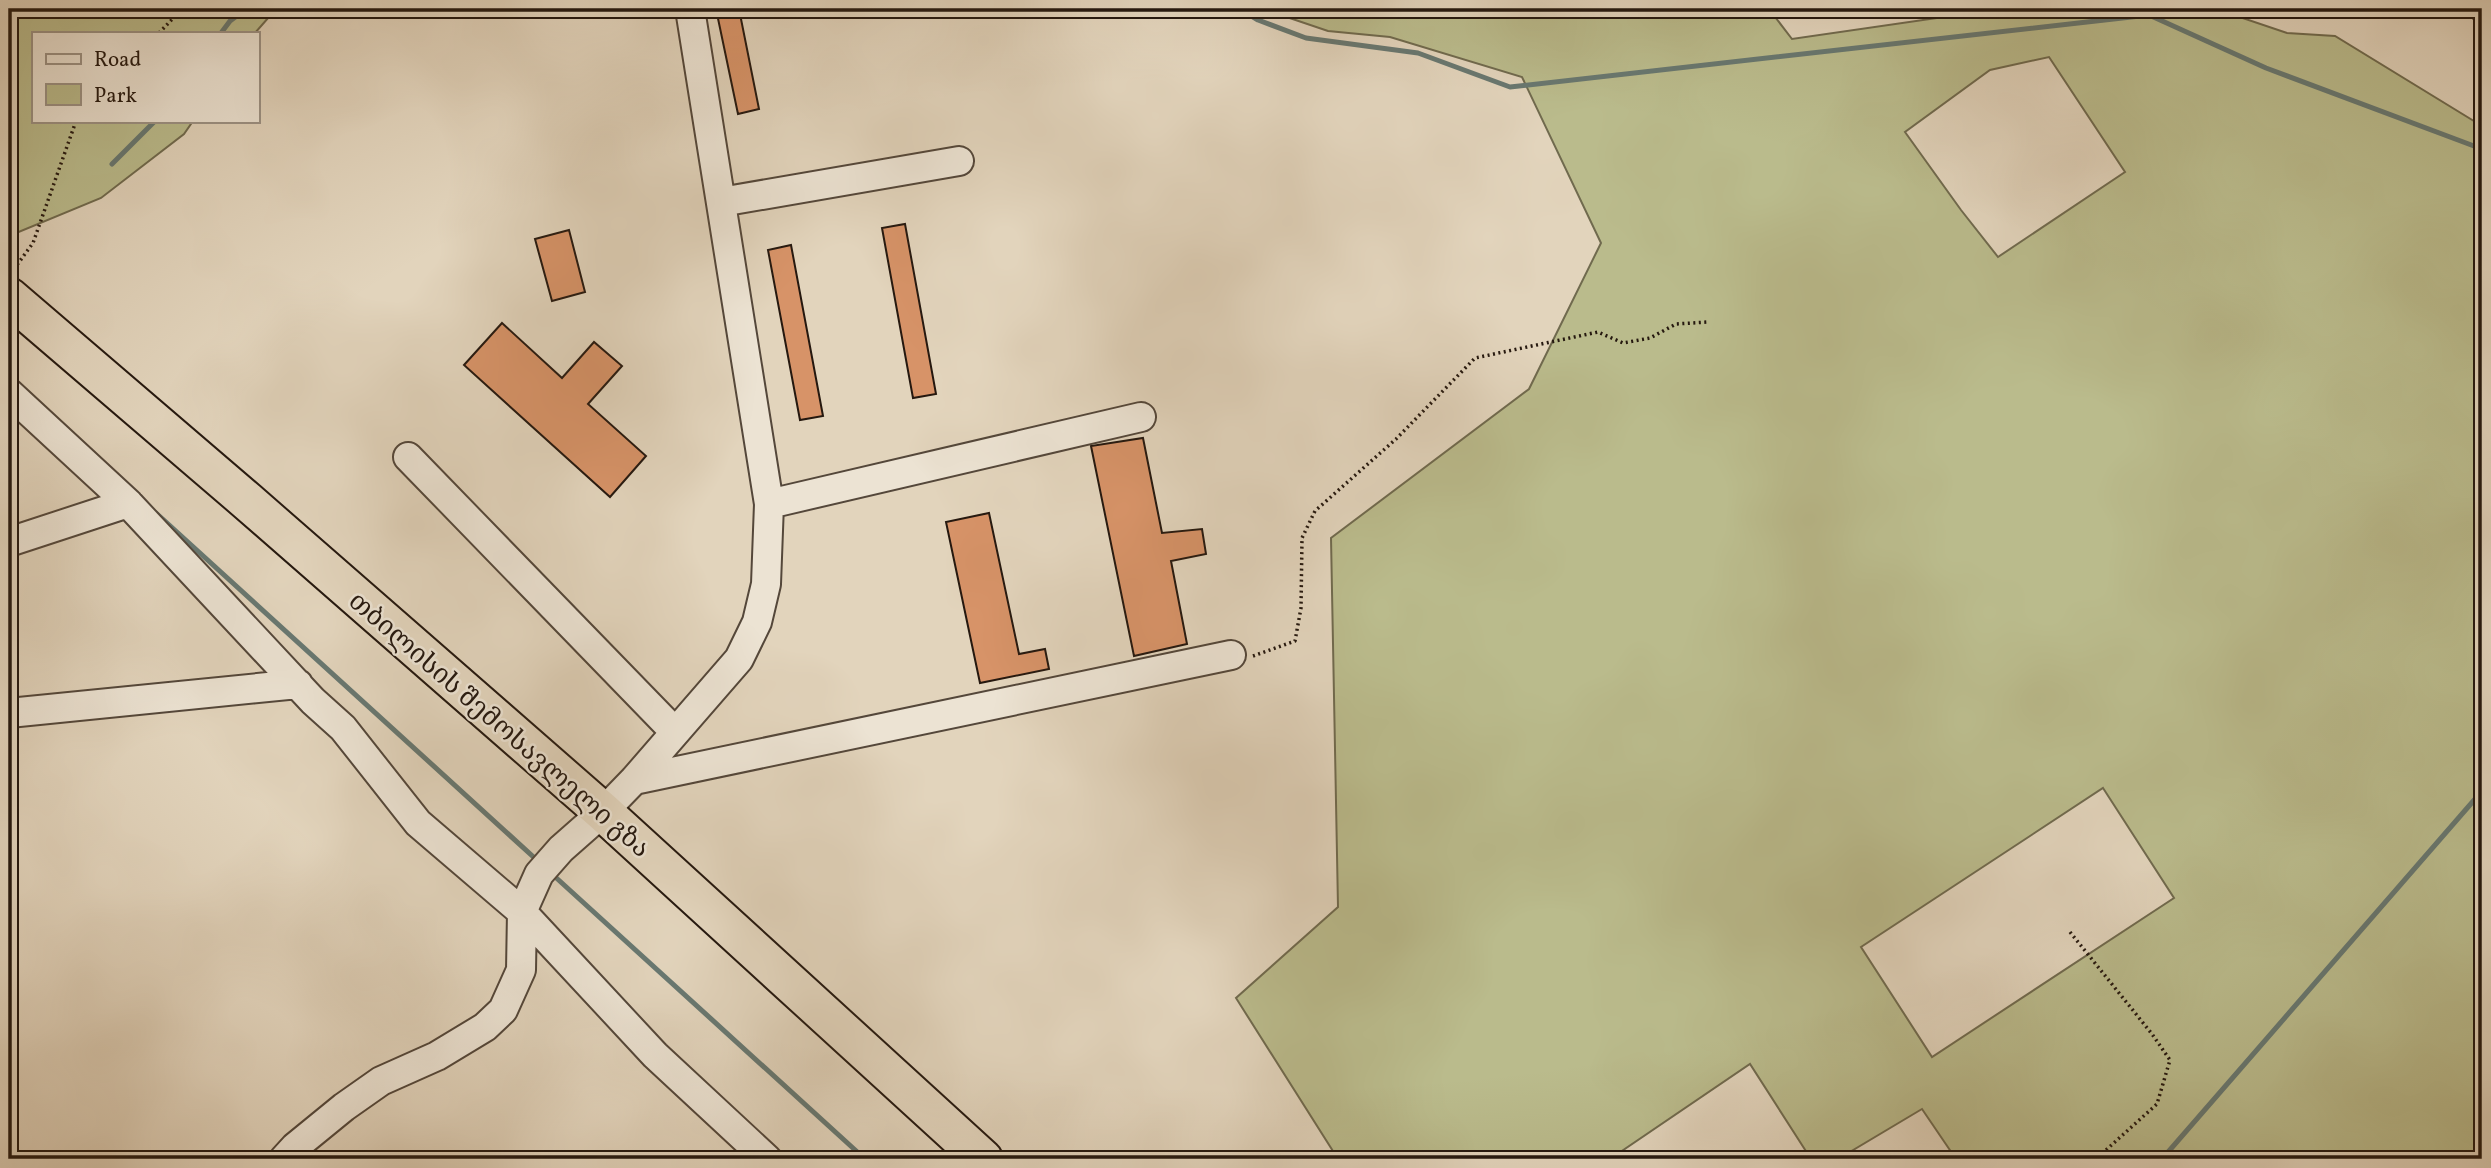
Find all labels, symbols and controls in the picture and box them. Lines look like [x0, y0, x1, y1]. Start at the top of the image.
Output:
legend [32, 32, 259, 122]
text: Road [94, 46, 141, 75]
text: Park [94, 82, 137, 111]
street label: თბილისის შემოსავლელი გზა [340, 584, 657, 867]

